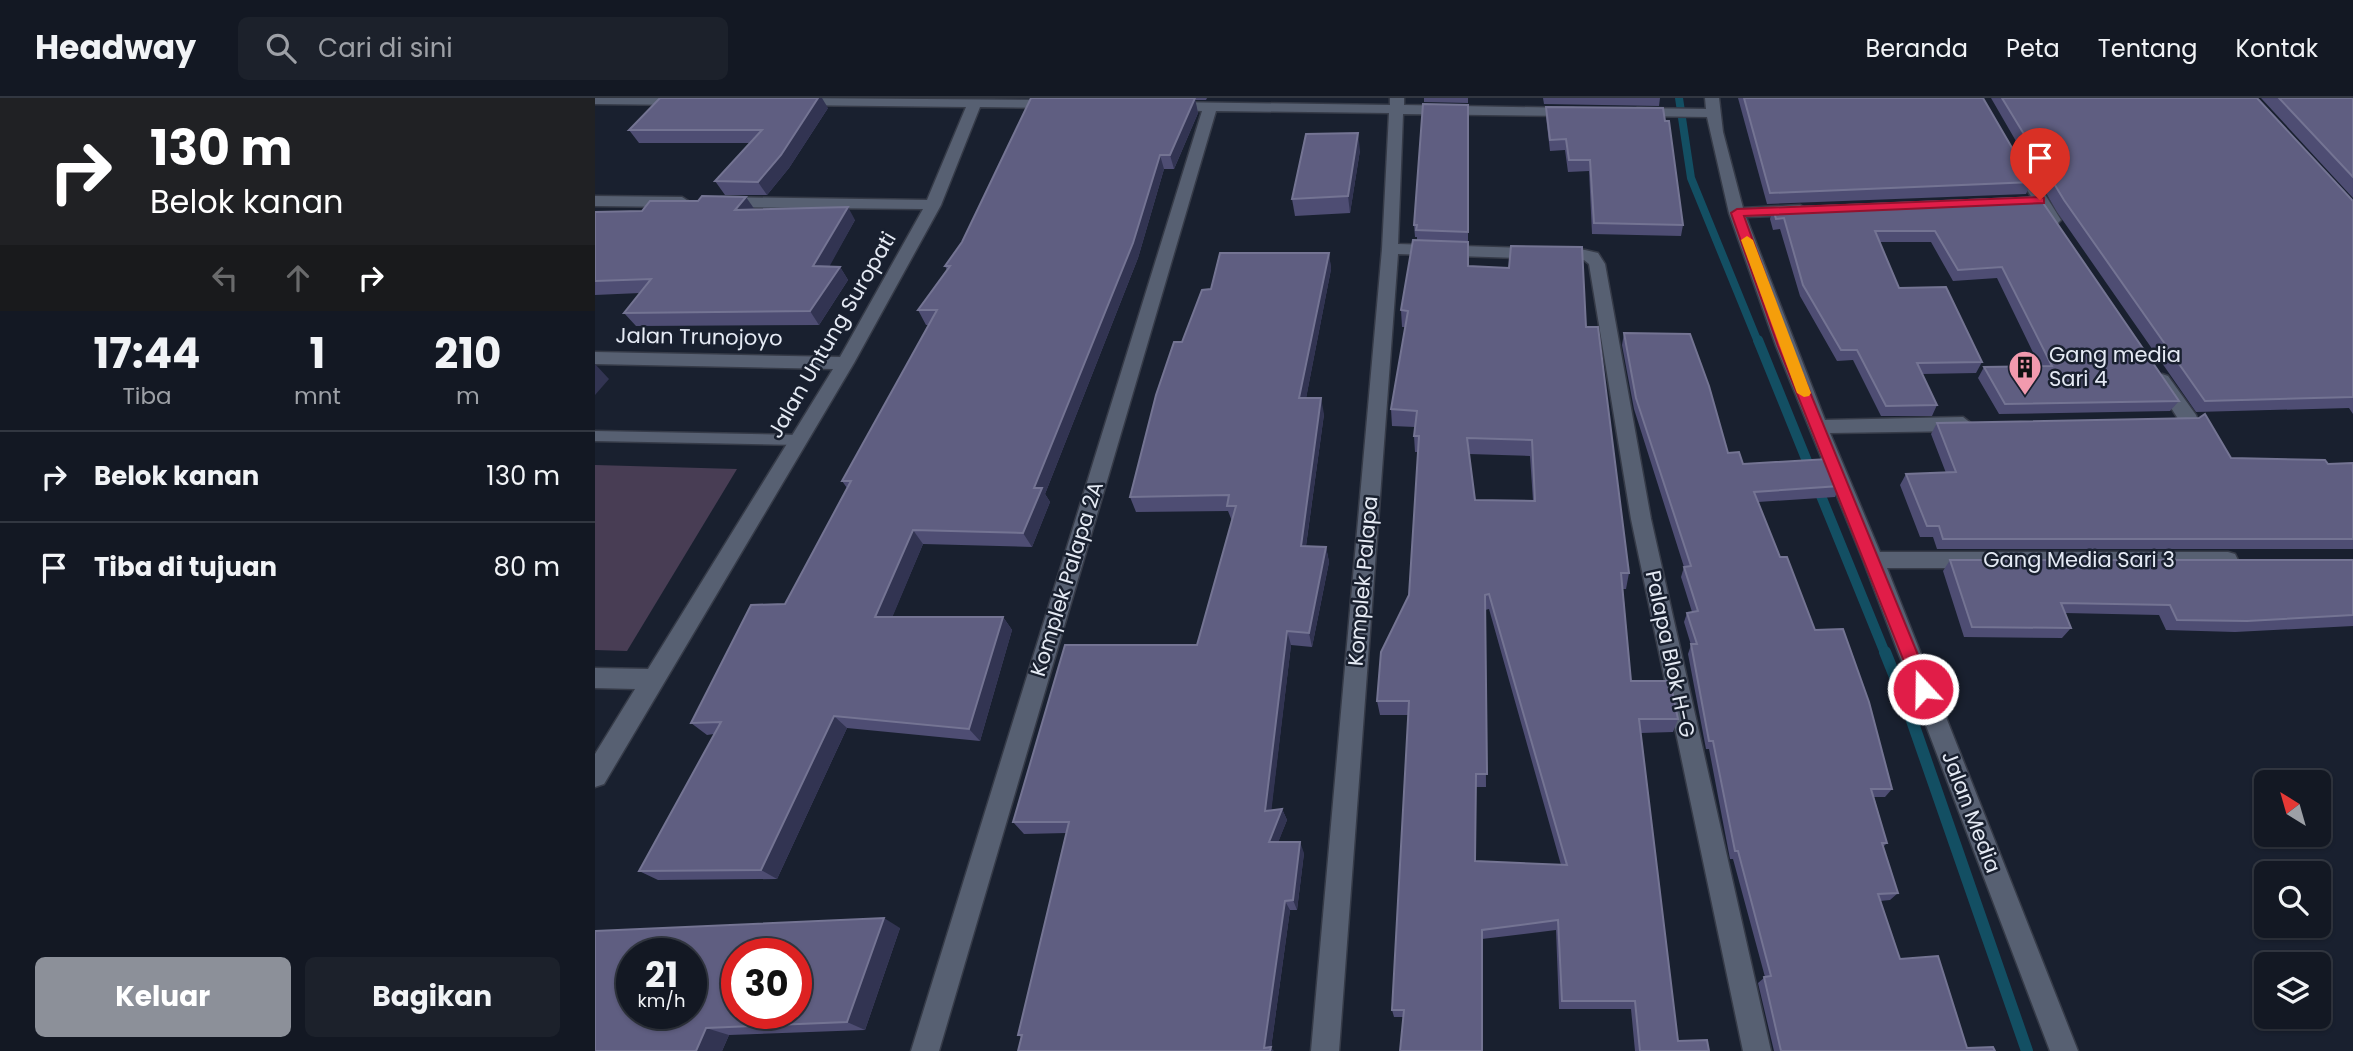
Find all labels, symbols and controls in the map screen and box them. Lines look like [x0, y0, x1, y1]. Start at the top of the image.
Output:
search box [238, 17, 728, 80]
text: Headway [35, 24, 196, 71]
icon: search [262, 29, 300, 67]
text: Cari di sini [318, 30, 453, 66]
text: Beranda [1865, 32, 1968, 65]
text: Peta [2006, 32, 2060, 65]
text: Tentang [2098, 32, 2198, 65]
text: Kontak [2236, 32, 2318, 65]
text: 130 m [150, 114, 292, 182]
icon: right [35, 126, 126, 217]
pin [2010, 128, 2070, 200]
icon: arrive [2021, 139, 2059, 177]
text: Belok kanan [150, 179, 344, 224]
street label: Jalan Untung Suropati [761, 226, 903, 443]
icon: left [206, 259, 244, 297]
icon: ahead [279, 259, 317, 297]
icon: right [352, 259, 390, 297]
street label: Jalan Trunojoyo [615, 321, 783, 352]
text: 17:44 [93, 324, 201, 383]
text: 1 [310, 324, 325, 383]
text: 210 [434, 324, 501, 383]
place label: Gang media Sari 4 [2049, 340, 2181, 393]
building icon: Gang media Sari 4 [2006, 348, 2044, 397]
text: Tiba [122, 380, 172, 412]
text: mnt [294, 380, 341, 412]
text: m [456, 380, 480, 412]
icon: right [35, 458, 73, 496]
text: Belok kanan [94, 458, 259, 494]
text: 130 m [486, 458, 560, 494]
street label: Komplek Palapa 2A [1023, 478, 1110, 680]
street label: Komplek Palapa [1341, 495, 1384, 667]
street label: Gang Media Sari 3 [1983, 545, 2175, 574]
icon: arrive [35, 549, 73, 587]
text: Tiba di tujuan [94, 549, 277, 585]
text: 80 m [494, 549, 560, 585]
street label: Palapa Blok H-G [1639, 568, 1702, 740]
position arrow [1886, 652, 1960, 726]
street label: Jalan Media [1935, 747, 2008, 877]
north arrow [2254, 770, 2331, 847]
map controls [2254, 770, 2331, 1029]
button: search [2254, 861, 2331, 938]
speed limit sign: 30 [721, 938, 812, 1029]
text: 21 [645, 950, 678, 999]
button: layers [2254, 952, 2331, 1029]
button: Keluar [35, 957, 291, 1037]
button: Bagikan [305, 957, 560, 1037]
text: km/h [638, 988, 685, 1013]

